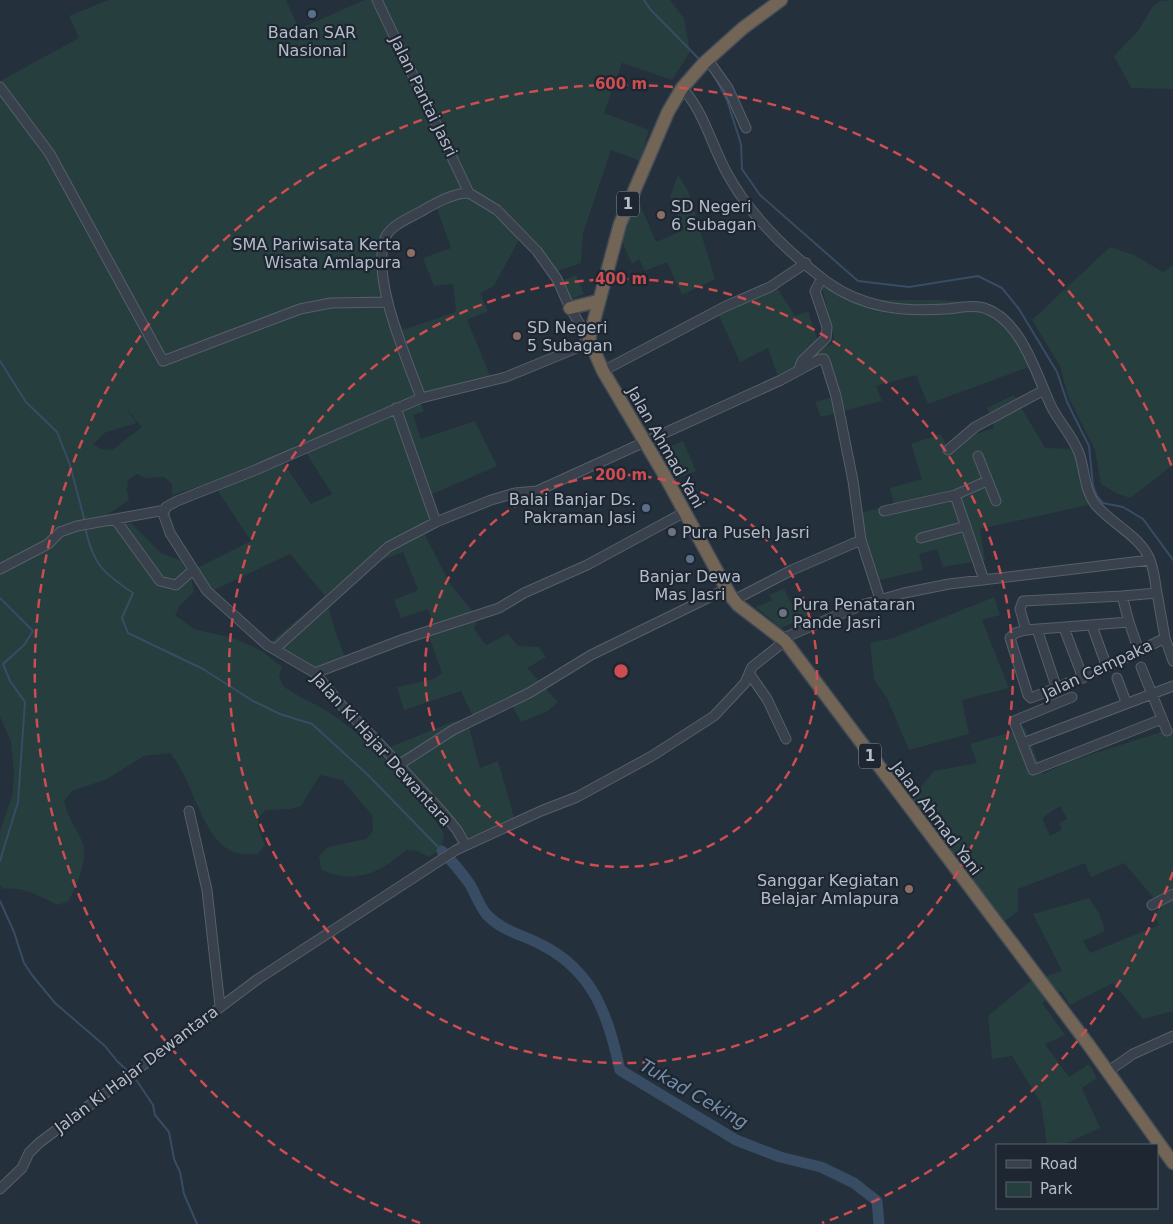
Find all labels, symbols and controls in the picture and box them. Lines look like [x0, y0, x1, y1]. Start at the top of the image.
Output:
marker: Badan SAR Nasional [306, 8, 318, 20]
place label: Badan SAR Nasional [268, 23, 356, 60]
street label: Jalan Pantai Jasri [386, 32, 461, 160]
text: 600 m [595, 75, 647, 93]
road number: 1 [617, 192, 639, 216]
place label: SD Negeri 6 Subagan [671, 197, 757, 234]
marker: SD Negeri 6 Subagan [655, 209, 667, 221]
place label: SMA Pariwisata Kerta Wisata Amlapura [232, 235, 401, 272]
marker: SMA Pariwisata Kerta Wisata Amlapura [405, 247, 417, 259]
text: 400 m [595, 270, 647, 288]
place label: SD Negeri 5 Subagan [527, 318, 613, 355]
marker: SD Negeri 5 Subagan [511, 330, 523, 342]
street label: Jalan Ahmad Yani [622, 382, 708, 512]
text: 200 m [595, 466, 647, 484]
place label: Balai Banjar Ds. Pakraman Jasi [509, 490, 636, 527]
marker: Balai Banjar Ds. Pakraman Jasi [640, 502, 652, 514]
place label: Pura Puseh Jasri [682, 523, 810, 542]
marker: Pura Puseh Jasri [666, 526, 678, 538]
marker: Banjar Dewa Mas Jasri [684, 553, 696, 565]
place label: Banjar Dewa Mas Jasri [639, 567, 741, 604]
place label: Pura Penataran Pande Jasri [793, 595, 915, 632]
marker: Pura Penataran Pande Jasri [777, 607, 789, 619]
street label: Jalan Cempaka [1038, 636, 1155, 704]
centre of rings [612, 662, 630, 680]
street label: Jalan Ki Hajar Dewantara [307, 668, 455, 830]
road number: 1 [859, 744, 881, 768]
street label: Jalan Ahmad Yani [887, 757, 986, 879]
place label: Sanggar Kegiatan Belajar Amlapura [757, 871, 899, 908]
marker: Sanggar Kegiatan Belajar Amlapura [903, 883, 915, 895]
street label: Jalan Ki Hajar Dewantara [50, 1002, 222, 1138]
water label: Tukad Ceking [637, 1054, 752, 1133]
legend [996, 1144, 1158, 1209]
text: Road [1040, 1155, 1078, 1173]
text: Park [1040, 1180, 1073, 1198]

